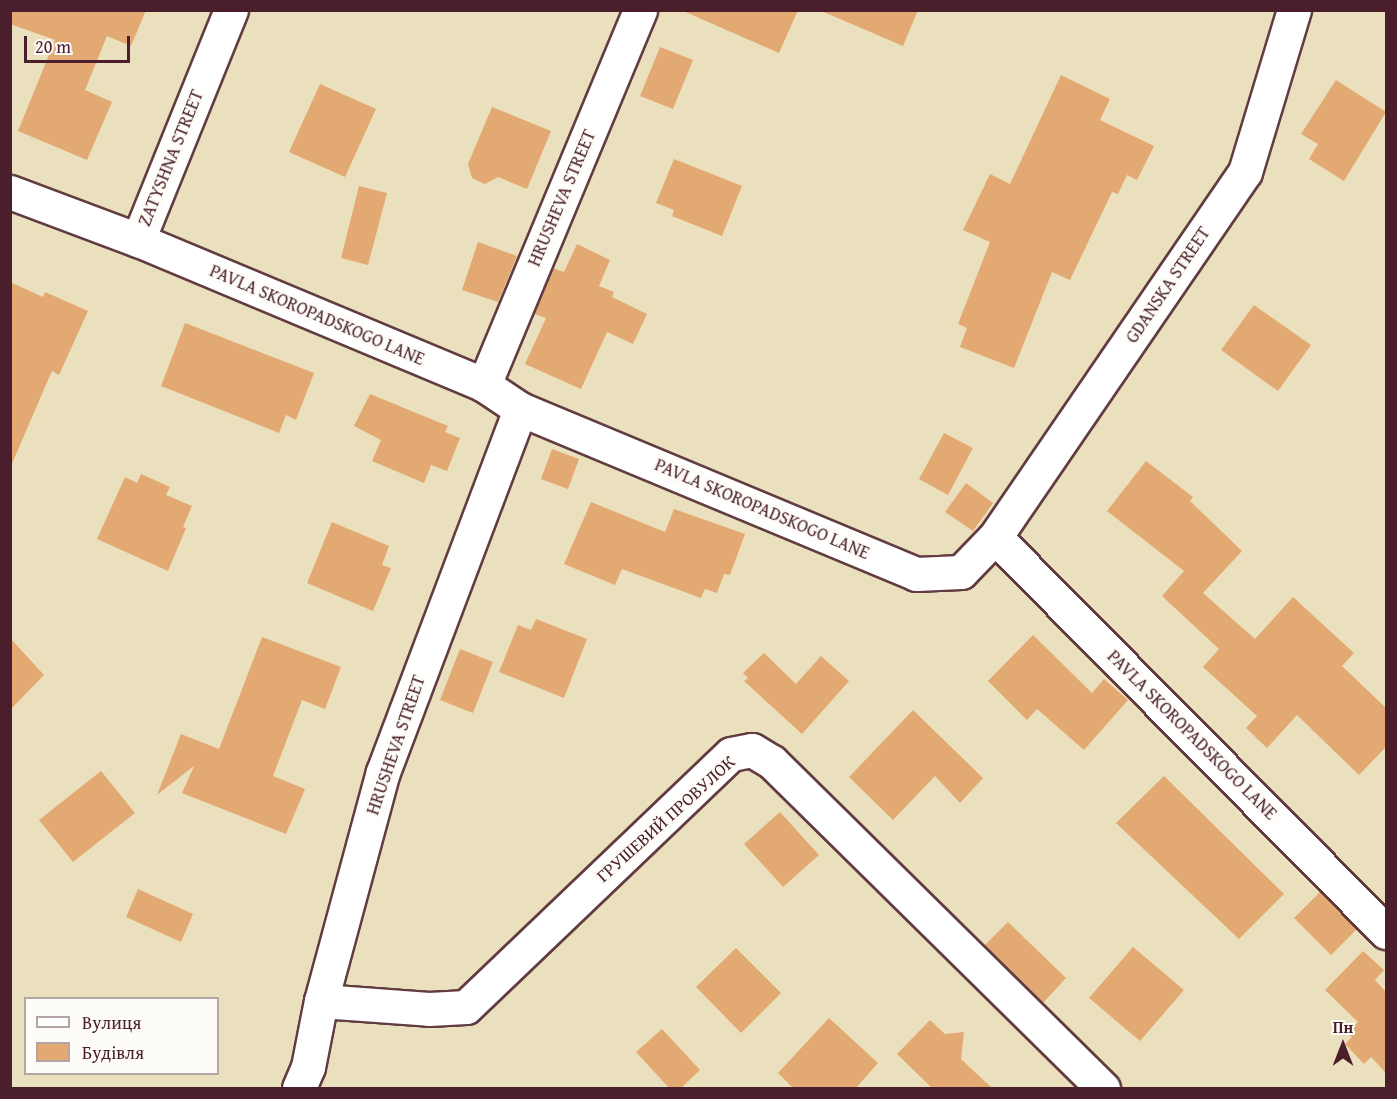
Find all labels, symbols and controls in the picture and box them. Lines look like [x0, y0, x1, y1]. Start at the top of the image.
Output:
scale bar [27, 24, 134, 62]
text: 20 m [35, 33, 71, 60]
street label: ZATYSHNA STREET [134, 87, 208, 229]
street label: HRUSHEVA STREET [523, 126, 601, 270]
street label: GDANSKA STREET [1121, 223, 1215, 347]
street label: PAVLA SKOROPADSKOGO LANE [206, 260, 428, 370]
street label: PAVLA SKOROPADSKOGO LANE [651, 454, 873, 564]
street label: PAVLA SKOROPADSKOGO LANE [1103, 646, 1281, 824]
street label: HRUSHEVA STREET [362, 672, 430, 818]
street label: ГРУШЕВИЙ ПРОВУЛОК [592, 751, 740, 887]
legend [24, 997, 219, 1075]
text: Вулиця [82, 1009, 141, 1036]
north arrow [1313, 1015, 1373, 1075]
text: Пн [1333, 1015, 1353, 1039]
text: Будівля [82, 1039, 144, 1066]

